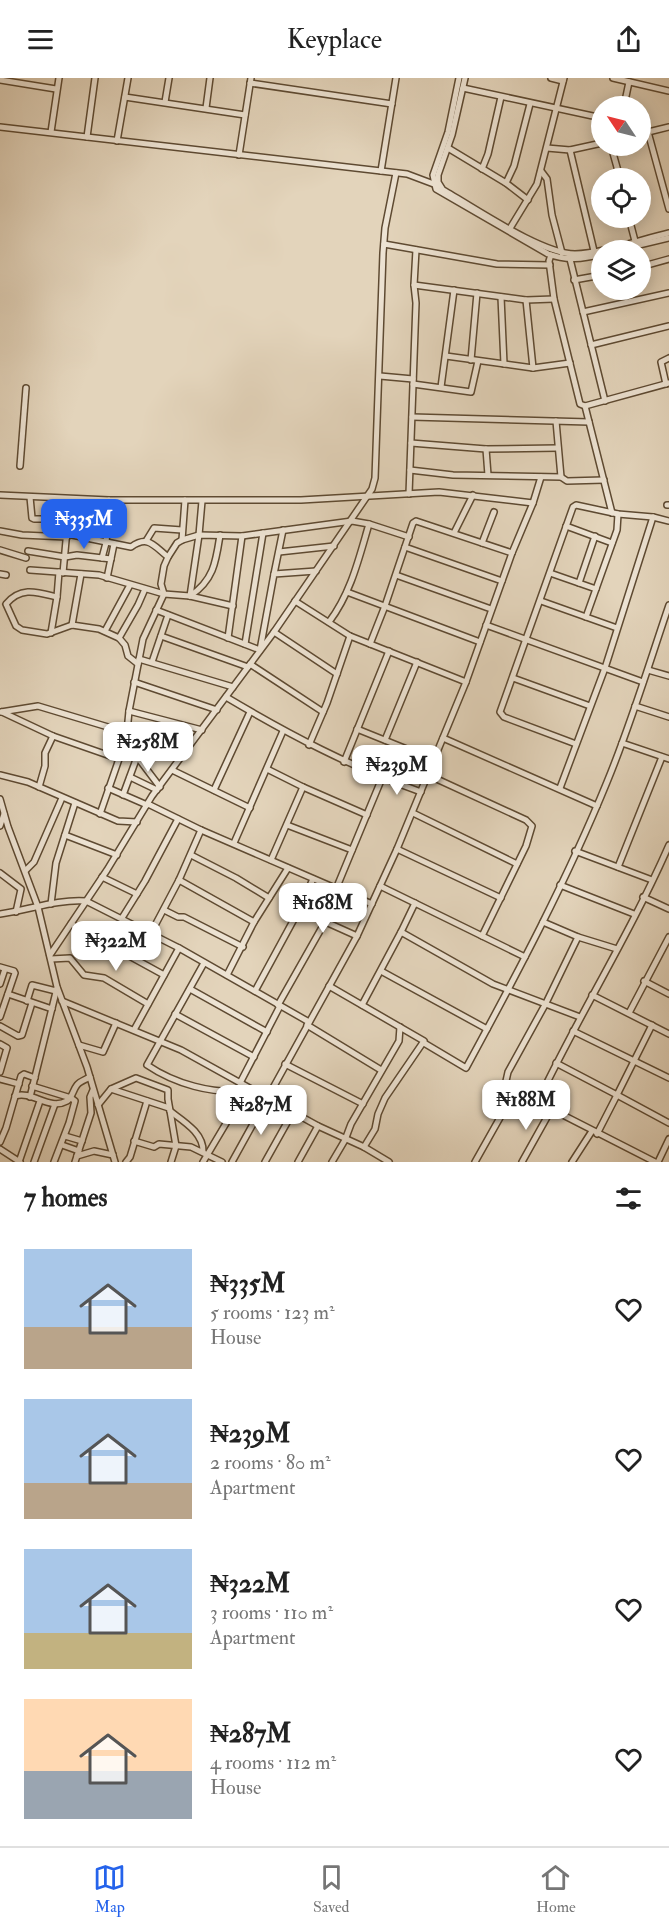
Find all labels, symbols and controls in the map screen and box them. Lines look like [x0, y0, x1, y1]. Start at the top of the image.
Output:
icon: menu [24, 23, 57, 56]
text: Keyplace [287, 23, 382, 56]
icon: share [612, 23, 645, 56]
north arrow [591, 96, 651, 156]
map controls [591, 96, 651, 300]
button: locate [591, 168, 651, 228]
button: layers [591, 240, 651, 300]
pin: ₦335M [42, 499, 126, 550]
text: ₦335M [55, 506, 113, 531]
pin: ₦258M [106, 722, 190, 773]
text: ₦258M [117, 729, 179, 754]
pin: ₦239M [355, 745, 439, 796]
text: ₦239M [366, 752, 428, 777]
pin: ₦168M [281, 883, 365, 934]
text: ₦168M [293, 890, 353, 915]
pin: ₦322M [74, 921, 158, 972]
text: ₦322M [85, 928, 147, 953]
pin: ₦188M [484, 1080, 568, 1131]
pin: ₦287M [219, 1085, 303, 1136]
text: ₦188M [496, 1087, 556, 1112]
text: ₦287M [230, 1092, 292, 1117]
text: 7 homes [24, 1182, 107, 1214]
icon: filters [612, 1182, 645, 1215]
text: ₦335M [210, 1268, 285, 1300]
icon: home [72, 1273, 144, 1345]
icon: heart [612, 1293, 645, 1326]
text: 5 rooms · 123 m² [210, 1300, 335, 1325]
text: House [210, 1325, 261, 1350]
text: ₦239M [210, 1418, 290, 1450]
icon: home [72, 1423, 144, 1495]
icon: heart [612, 1443, 645, 1476]
text: 2 rooms · 80 m² [210, 1450, 331, 1475]
text: Apartment [210, 1475, 295, 1500]
text: ₦322M [210, 1568, 290, 1600]
icon: home [72, 1573, 144, 1645]
icon: heart [612, 1593, 645, 1626]
text: 3 rooms · 110 m² [210, 1600, 333, 1625]
text: Apartment [210, 1625, 295, 1650]
text: ₦287M [210, 1718, 291, 1750]
icon: home [72, 1723, 144, 1795]
icon: heart [612, 1743, 645, 1776]
text: 4 rooms · 112 m² [210, 1750, 336, 1775]
text: House [210, 1775, 261, 1800]
tab: Map [93, 1861, 126, 1917]
tab: Saved [313, 1861, 349, 1917]
tab: Home [536, 1861, 576, 1917]

